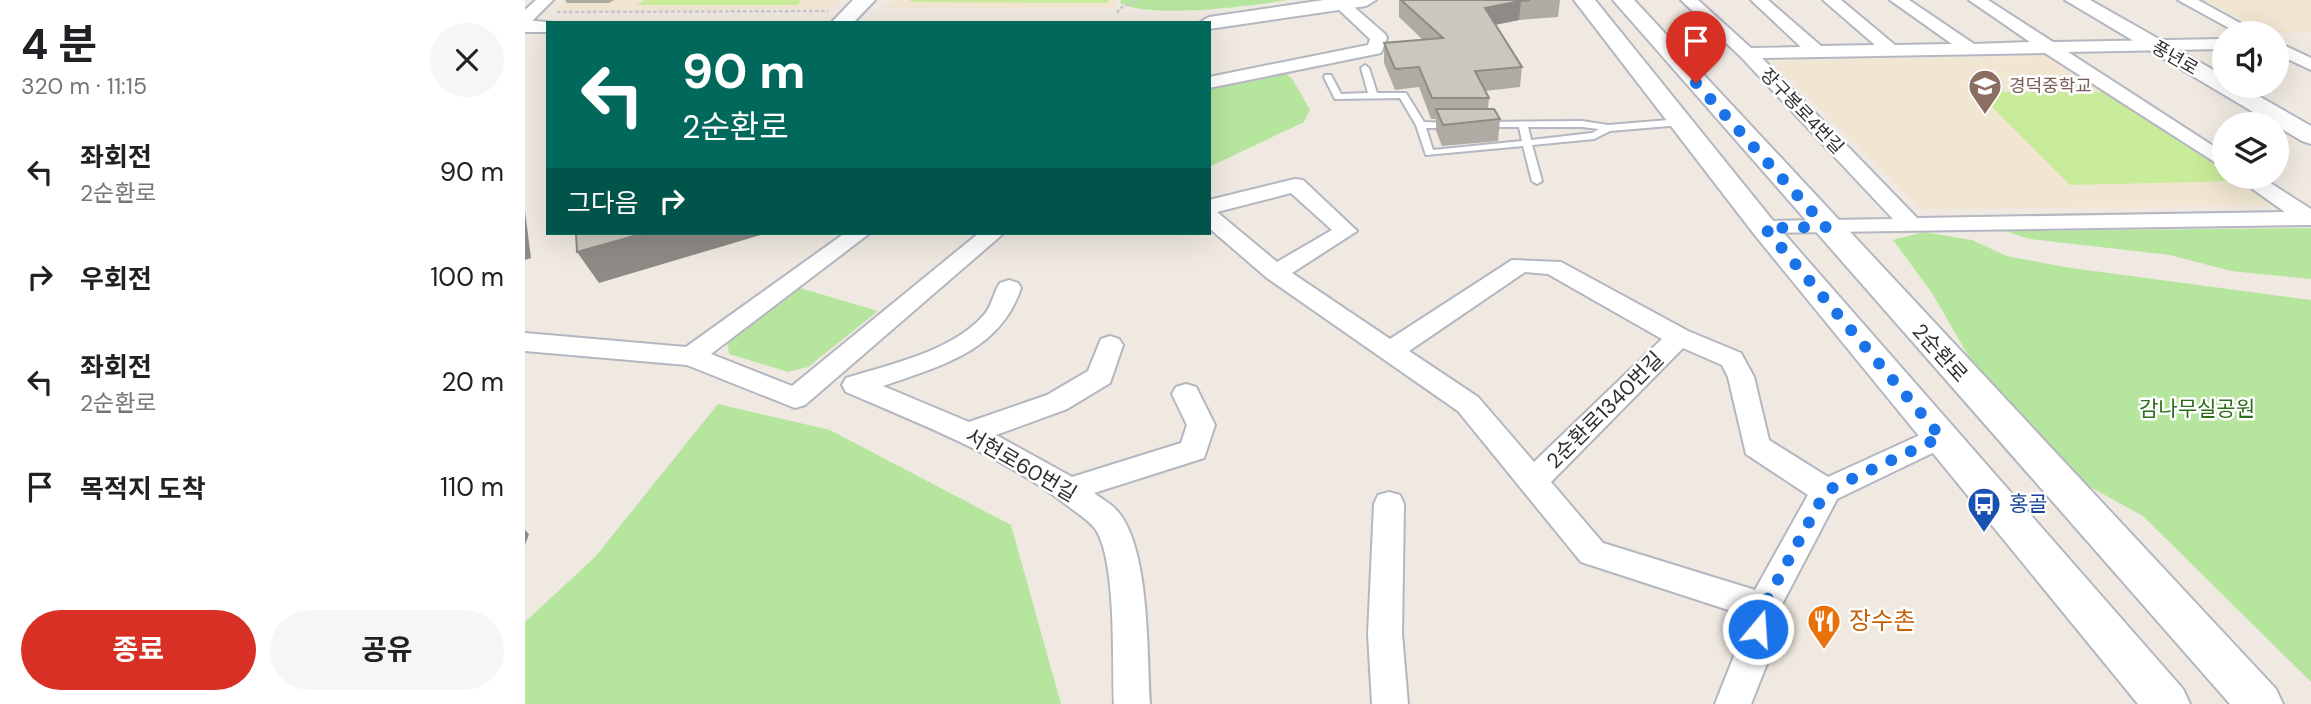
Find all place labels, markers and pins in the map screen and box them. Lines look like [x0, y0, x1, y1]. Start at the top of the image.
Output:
pin [1666, 11, 1726, 83]
school or university icon: 경덕중학교 [1966, 67, 2004, 116]
place label: 경덕중학교 [2009, 74, 2092, 98]
bus stop icon: 홍골 [1965, 485, 2003, 534]
place label: 홍골 [2009, 490, 2048, 518]
restaurant icon: 장수촌 [1805, 602, 1843, 651]
place label: 장수촌 [1849, 605, 1915, 636]

